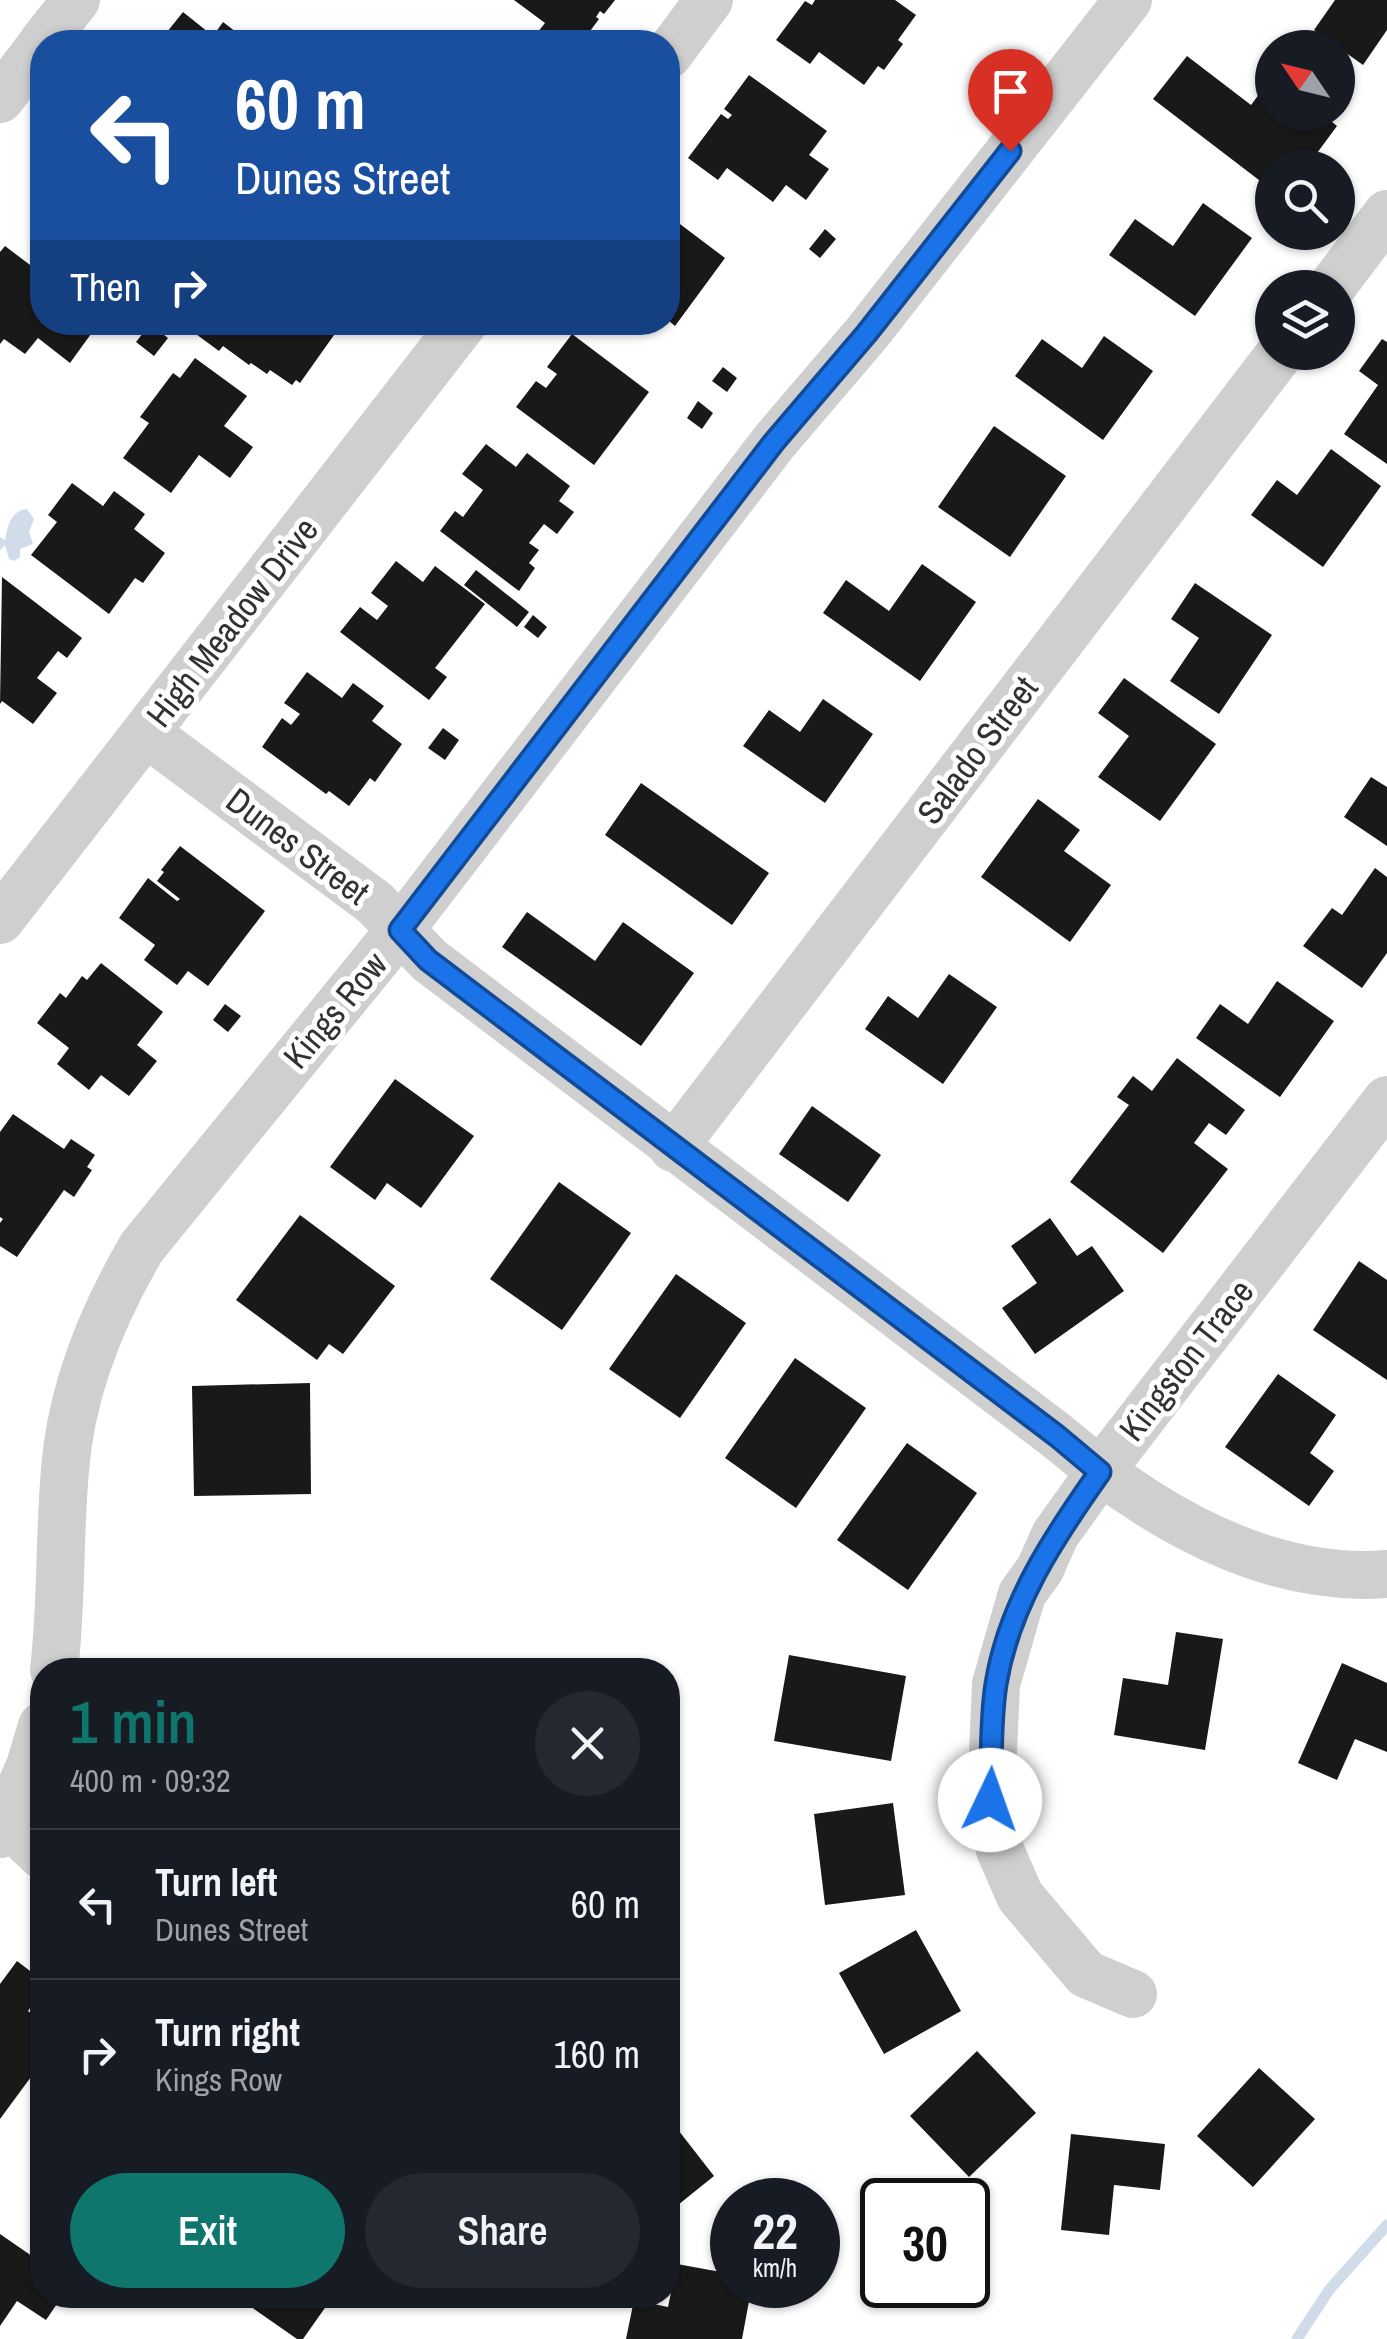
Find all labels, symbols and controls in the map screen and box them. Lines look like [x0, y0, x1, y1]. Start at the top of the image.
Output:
north arrow [1255, 30, 1355, 130]
map controls [1255, 30, 1355, 370]
pin [968, 49, 1053, 152]
text: 60 m [235, 57, 366, 151]
icon: arrive [983, 64, 1038, 119]
icon: left [70, 70, 200, 200]
text: Dunes Street [235, 147, 450, 208]
button: search [1255, 150, 1355, 250]
icon: right [161, 260, 216, 315]
text: Then [70, 262, 141, 313]
button: layers [1255, 270, 1355, 370]
street label: High Meadow Drive [135, 508, 329, 736]
street label: Salado Street [906, 666, 1048, 834]
street label: Dunes Street [217, 777, 379, 915]
street label: Kings Row [272, 942, 398, 1078]
street label: Kingston Trace [1108, 1269, 1264, 1451]
text: 1 min [70, 1681, 197, 1762]
button: close [535, 1691, 640, 1796]
position arrow [938, 1748, 1042, 1852]
text: 400 m · 09:32 [70, 1759, 230, 1802]
text: Turn left [155, 1857, 277, 1908]
icon: left [70, 1877, 125, 1932]
text: 60 m [571, 1879, 640, 1930]
text: Dunes Street [155, 1908, 308, 1951]
text: Turn right [155, 2007, 300, 2058]
icon: right [70, 2027, 125, 2082]
text: 160 m [553, 2029, 640, 2080]
text: Kings Row [155, 2058, 282, 2101]
button: Exit [70, 2173, 345, 2288]
button: Share [365, 2173, 640, 2288]
speed limit sign: 30 [860, 2178, 990, 2308]
text: 22 [752, 2197, 798, 2265]
text: km/h [753, 2251, 797, 2285]

